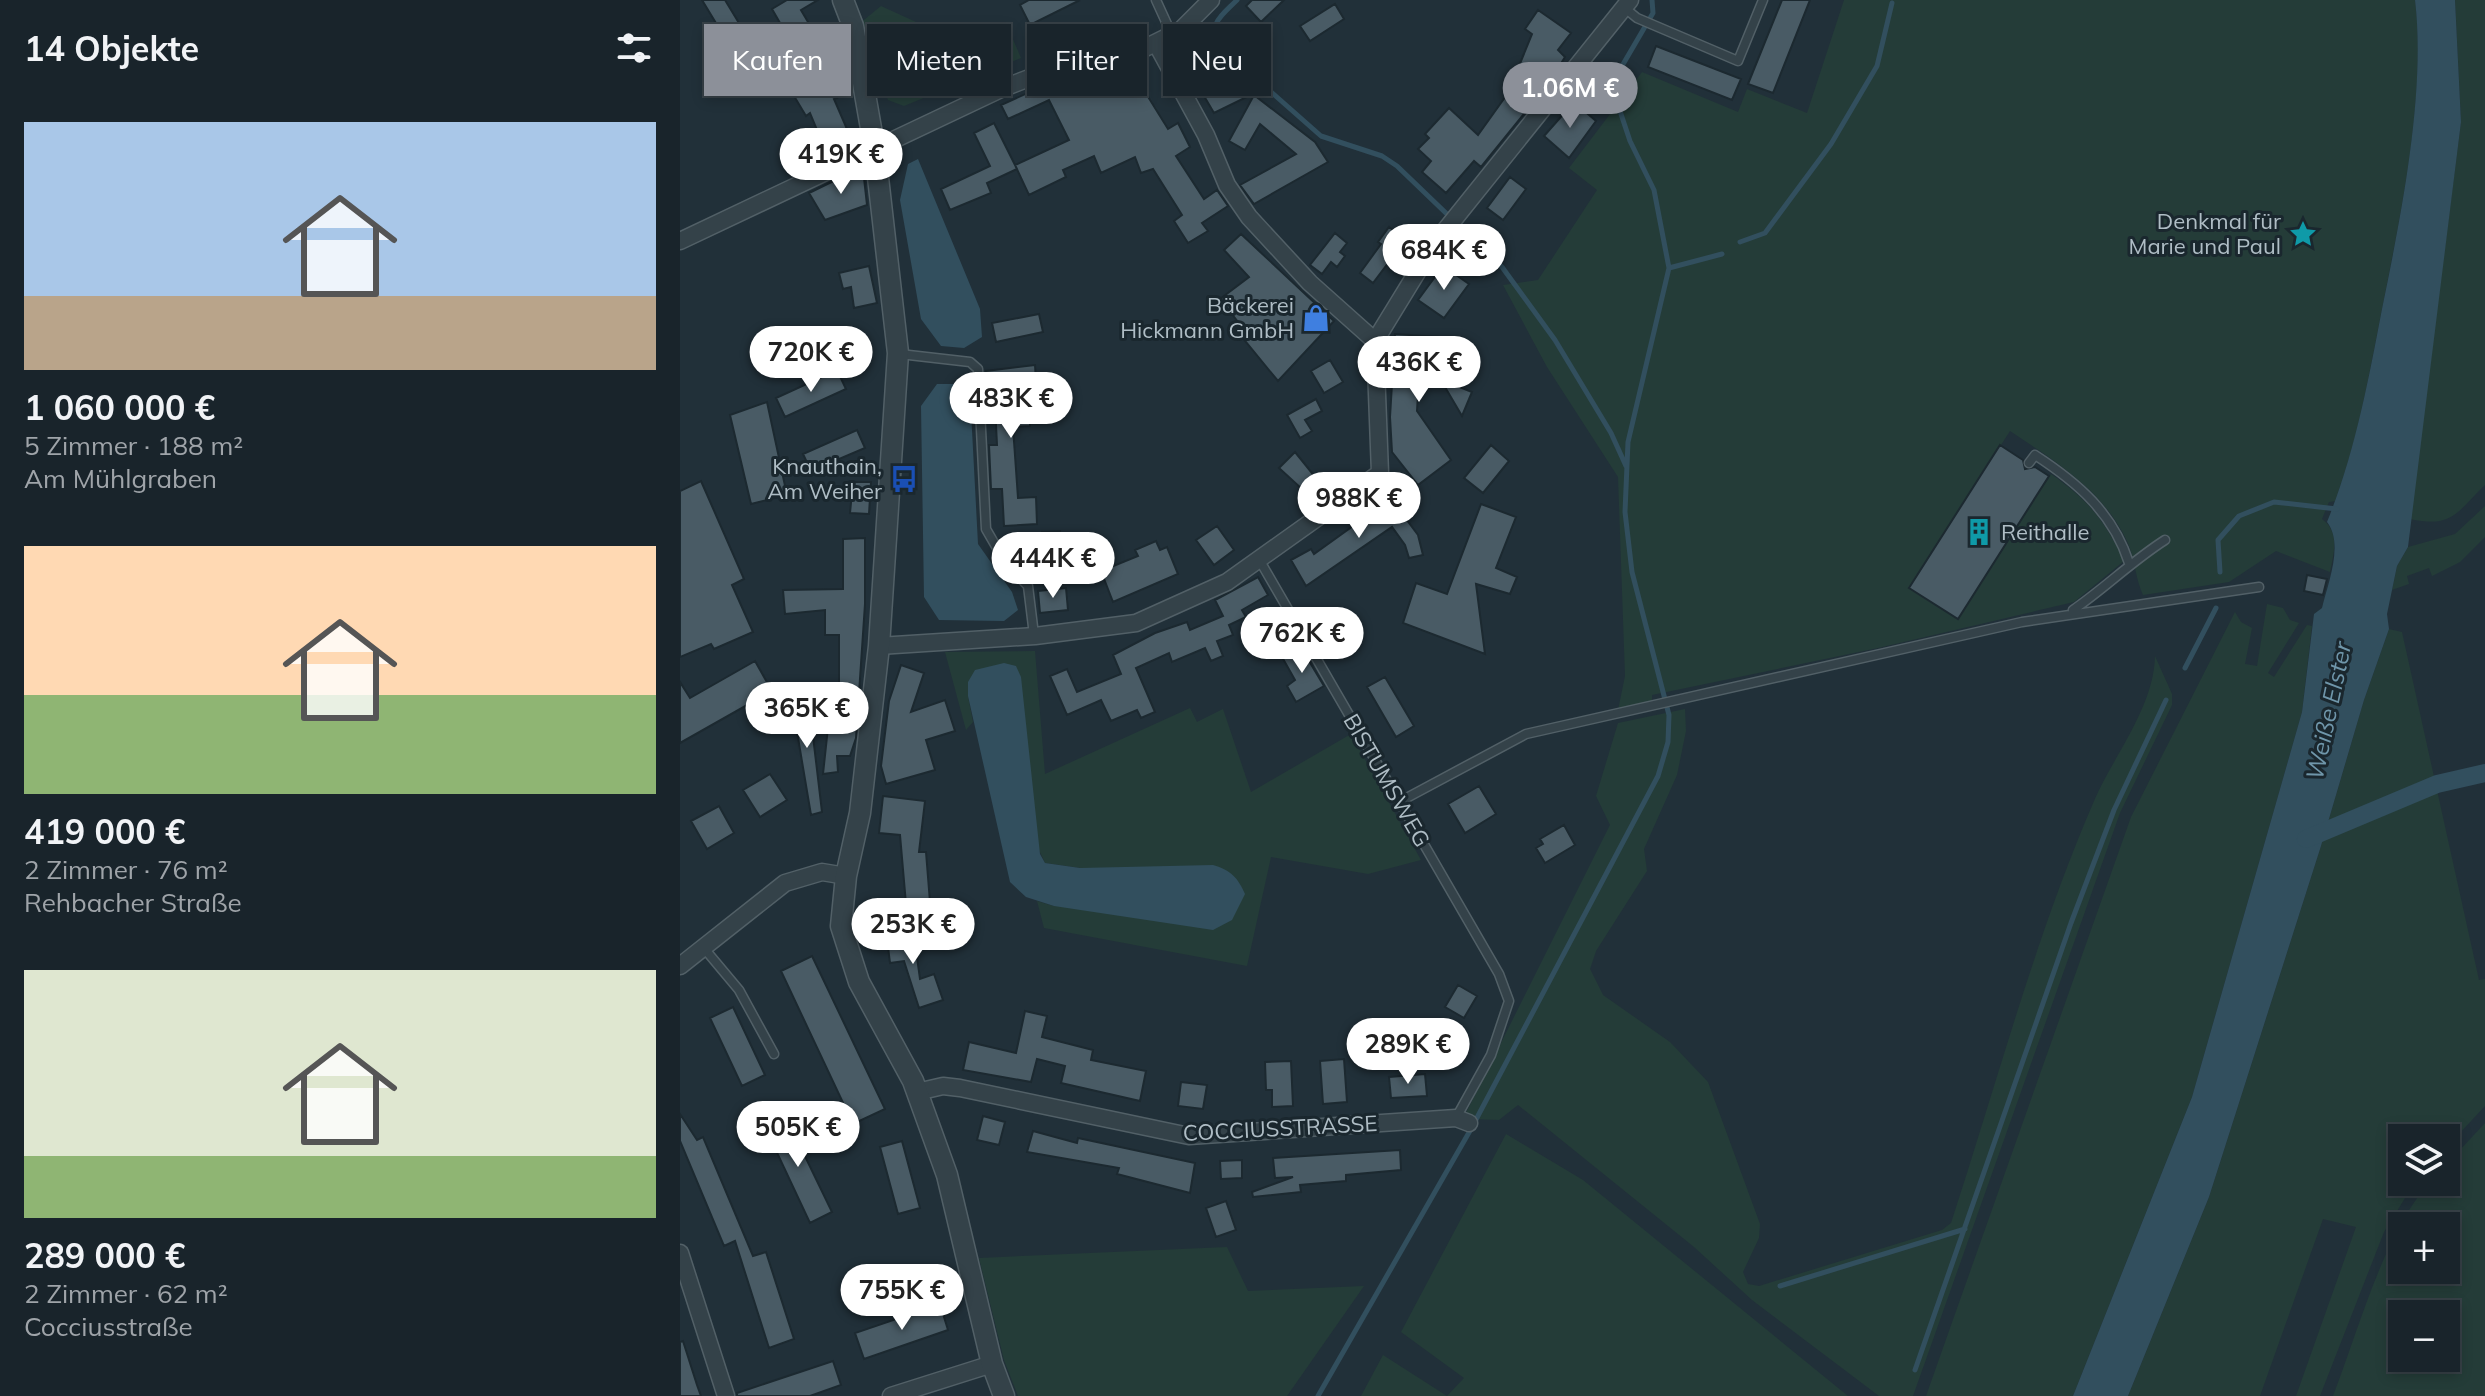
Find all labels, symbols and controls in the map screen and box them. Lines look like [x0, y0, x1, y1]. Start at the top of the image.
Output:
chip: Kaufen [704, 24, 851, 96]
chip: Mieten [867, 24, 1011, 96]
chip: Filter [1027, 24, 1147, 96]
chip: Neu [1163, 24, 1271, 96]
icon: filters [612, 26, 656, 70]
text: 14 Objekte [24, 27, 199, 70]
pin: 1.06M € [1496, 62, 1644, 130]
text: 1.06M € [1521, 71, 1619, 104]
pin: 419K € [776, 128, 906, 196]
text: 419K € [798, 137, 884, 170]
icon: home [268, 174, 412, 318]
place label: Denkmal für Marie und Paul [2129, 207, 2281, 260]
place icon: Denkmal für Marie und Paul [2288, 219, 2318, 249]
pin: 684K € [1379, 224, 1509, 292]
text: 684K € [1401, 233, 1487, 266]
place label: Bäckerei Hickmann GmbH [1120, 291, 1294, 344]
shop icon: Bäckerei Hickmann GmbH [1301, 303, 1331, 333]
pin: 720K € [746, 326, 876, 394]
text: 720K € [768, 335, 854, 368]
pin: 436K € [1354, 336, 1484, 404]
text: 436K € [1376, 345, 1462, 378]
pin: 483K € [946, 372, 1076, 440]
text: 483K € [968, 381, 1054, 414]
text: 1 060 000 € [24, 386, 215, 429]
text: 5 Zimmer · 188 m² [24, 429, 243, 462]
place label: Knauthain, Am Weiher [768, 452, 882, 505]
text: Am Mühlgraben [24, 462, 217, 495]
bus stop icon: Knauthain, Am Weiher [889, 464, 919, 494]
pin: 988K € [1294, 472, 1424, 540]
text: 988K € [1316, 481, 1402, 514]
building icon: Reithalle [1964, 517, 1994, 547]
place label: Reithalle [2001, 518, 2089, 546]
pin: 444K € [988, 532, 1118, 600]
text: 444K € [1010, 541, 1096, 574]
icon: home [268, 598, 412, 742]
pin: 762K € [1237, 607, 1367, 675]
text: 762K € [1259, 616, 1345, 649]
water label: Weiße Elster [2299, 638, 2358, 783]
pin: 365K € [742, 682, 872, 750]
text: 365K € [764, 691, 850, 724]
street label: BISTUMSWEG [1338, 708, 1436, 852]
text: 419 000 € [24, 810, 185, 853]
text: 2 Zimmer · 76 m² [24, 853, 228, 886]
text: Rehbacher Straße [24, 886, 242, 919]
pin: 253K € [848, 898, 978, 966]
text: 253K € [870, 907, 956, 940]
pin: 289K € [1343, 1018, 1473, 1086]
icon: home [268, 1022, 412, 1166]
text: 289K € [1365, 1027, 1451, 1060]
pin: 505K € [733, 1101, 863, 1169]
street label: COCCIUSSTRASSE [1182, 1109, 1378, 1147]
text: 505K € [755, 1110, 841, 1143]
map controls [2388, 1124, 2460, 1372]
button: layers [2388, 1124, 2460, 1196]
button: + [2388, 1212, 2460, 1284]
text: 289 000 € [24, 1234, 185, 1277]
pin: 755K € [837, 1264, 967, 1332]
text: 755K € [859, 1273, 945, 1306]
text: 2 Zimmer · 62 m² [24, 1277, 228, 1310]
button: − [2388, 1300, 2460, 1372]
text: Cocciusstraße [24, 1310, 193, 1343]

